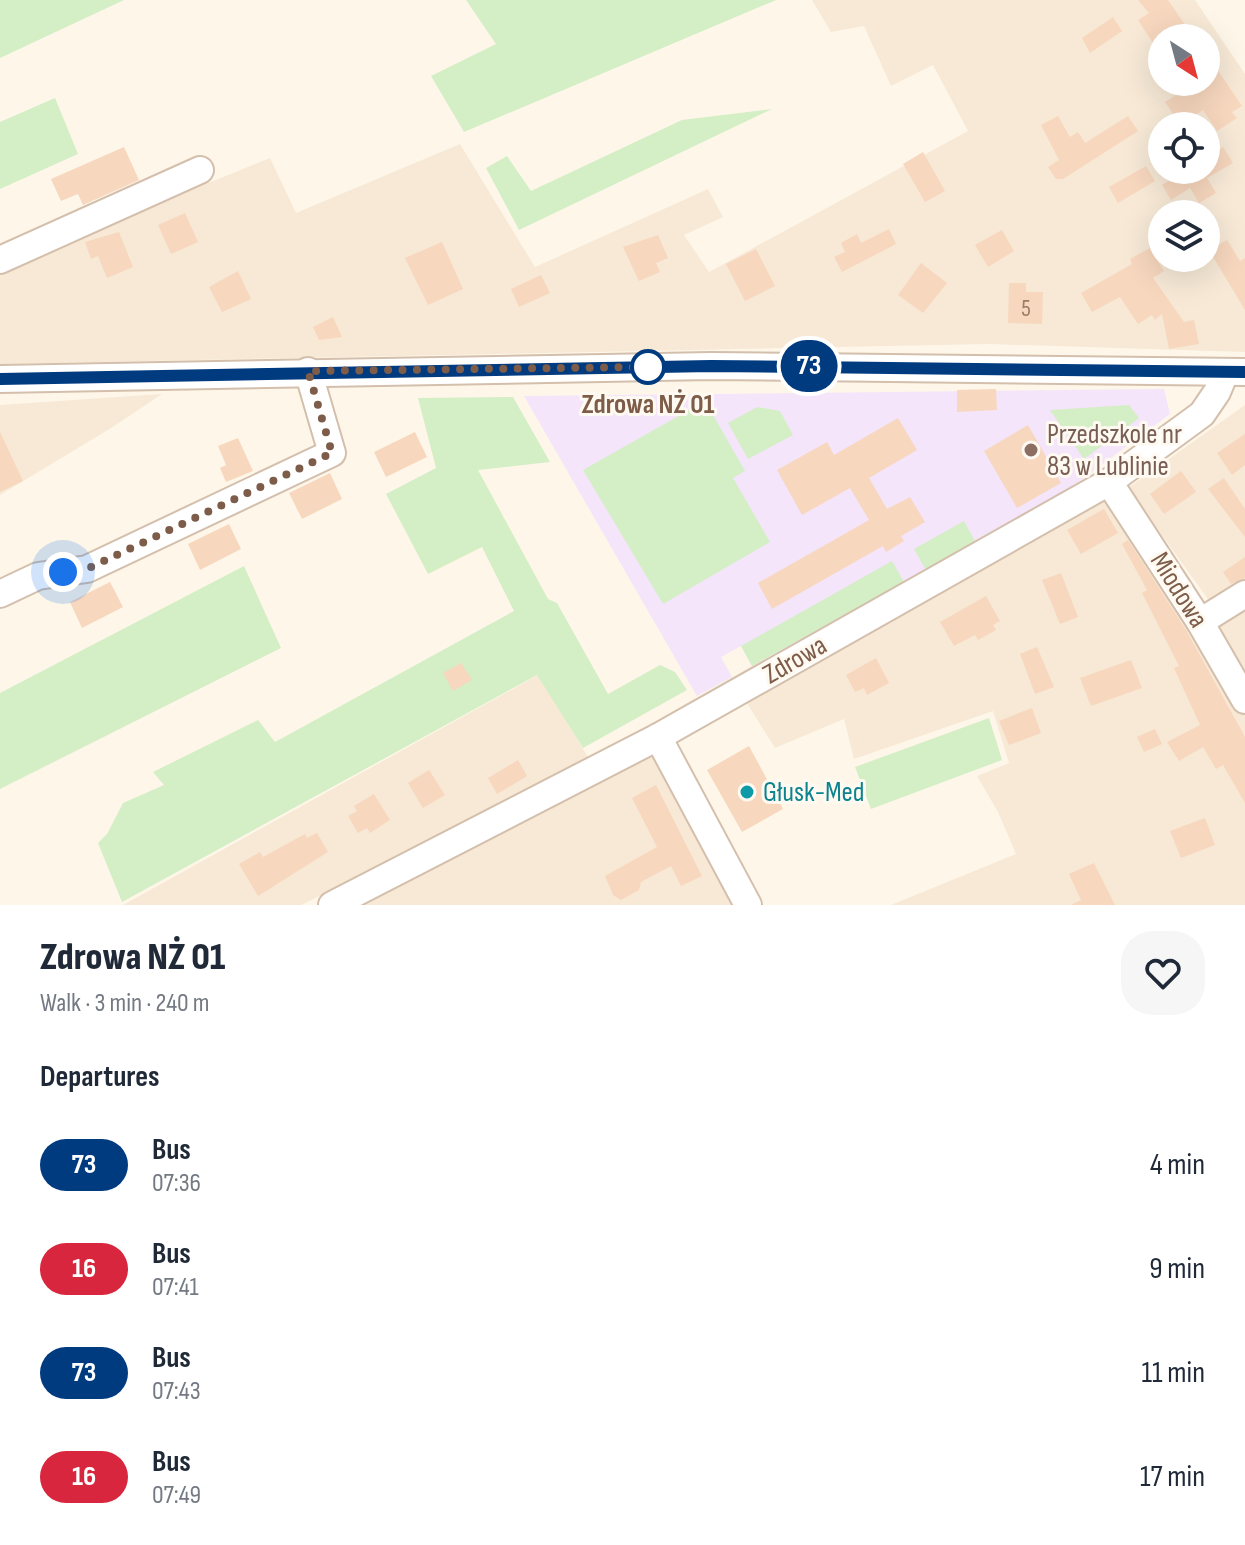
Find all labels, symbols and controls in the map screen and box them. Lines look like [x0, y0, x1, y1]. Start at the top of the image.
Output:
north arrow [1148, 24, 1220, 96]
map controls [1148, 24, 1220, 272]
button: locate [1148, 112, 1220, 184]
button: layers [1148, 200, 1220, 272]
house number: 5 [1021, 294, 1031, 323]
line badge: 73 [773, 340, 845, 392]
text: 73 [797, 349, 821, 382]
marker: Zdrowa NŻ 01 [631, 350, 665, 384]
place label: Zdrowa NŻ 01 [581, 388, 715, 421]
place label: Przedszkole nr 83 w Lublinie [1047, 418, 1182, 483]
marker: Przedszkole nr 83 w Lublinie [1022, 441, 1040, 459]
street label: Miodowa [1143, 546, 1215, 634]
your location [43, 552, 83, 592]
street label: Zdrowa [757, 629, 833, 691]
place label: Głusk-Med [763, 776, 865, 809]
marker: Głusk-Med [738, 783, 756, 801]
button: heart [1121, 931, 1205, 1015]
text: Zdrowa NŻ 01 [40, 935, 225, 980]
text: Walk · 3 min · 240 m [40, 988, 209, 1019]
text: Departures [40, 1059, 160, 1095]
text: Bus [152, 1132, 191, 1168]
text: 4 min [1150, 1147, 1205, 1183]
text: 73 [72, 1148, 96, 1181]
text: 07:36 [152, 1168, 201, 1199]
text: Bus [152, 1236, 191, 1272]
text: 9 min [1149, 1251, 1205, 1287]
text: 16 [72, 1252, 96, 1285]
text: 07:41 [152, 1272, 199, 1303]
text: Bus [152, 1340, 191, 1376]
text: 11 min [1142, 1355, 1205, 1391]
text: 73 [72, 1356, 96, 1389]
text: 07:43 [152, 1376, 201, 1407]
text: Bus [152, 1444, 191, 1480]
text: 17 min [1140, 1459, 1205, 1495]
text: 16 [72, 1460, 96, 1493]
text: 07:49 [152, 1480, 201, 1511]

